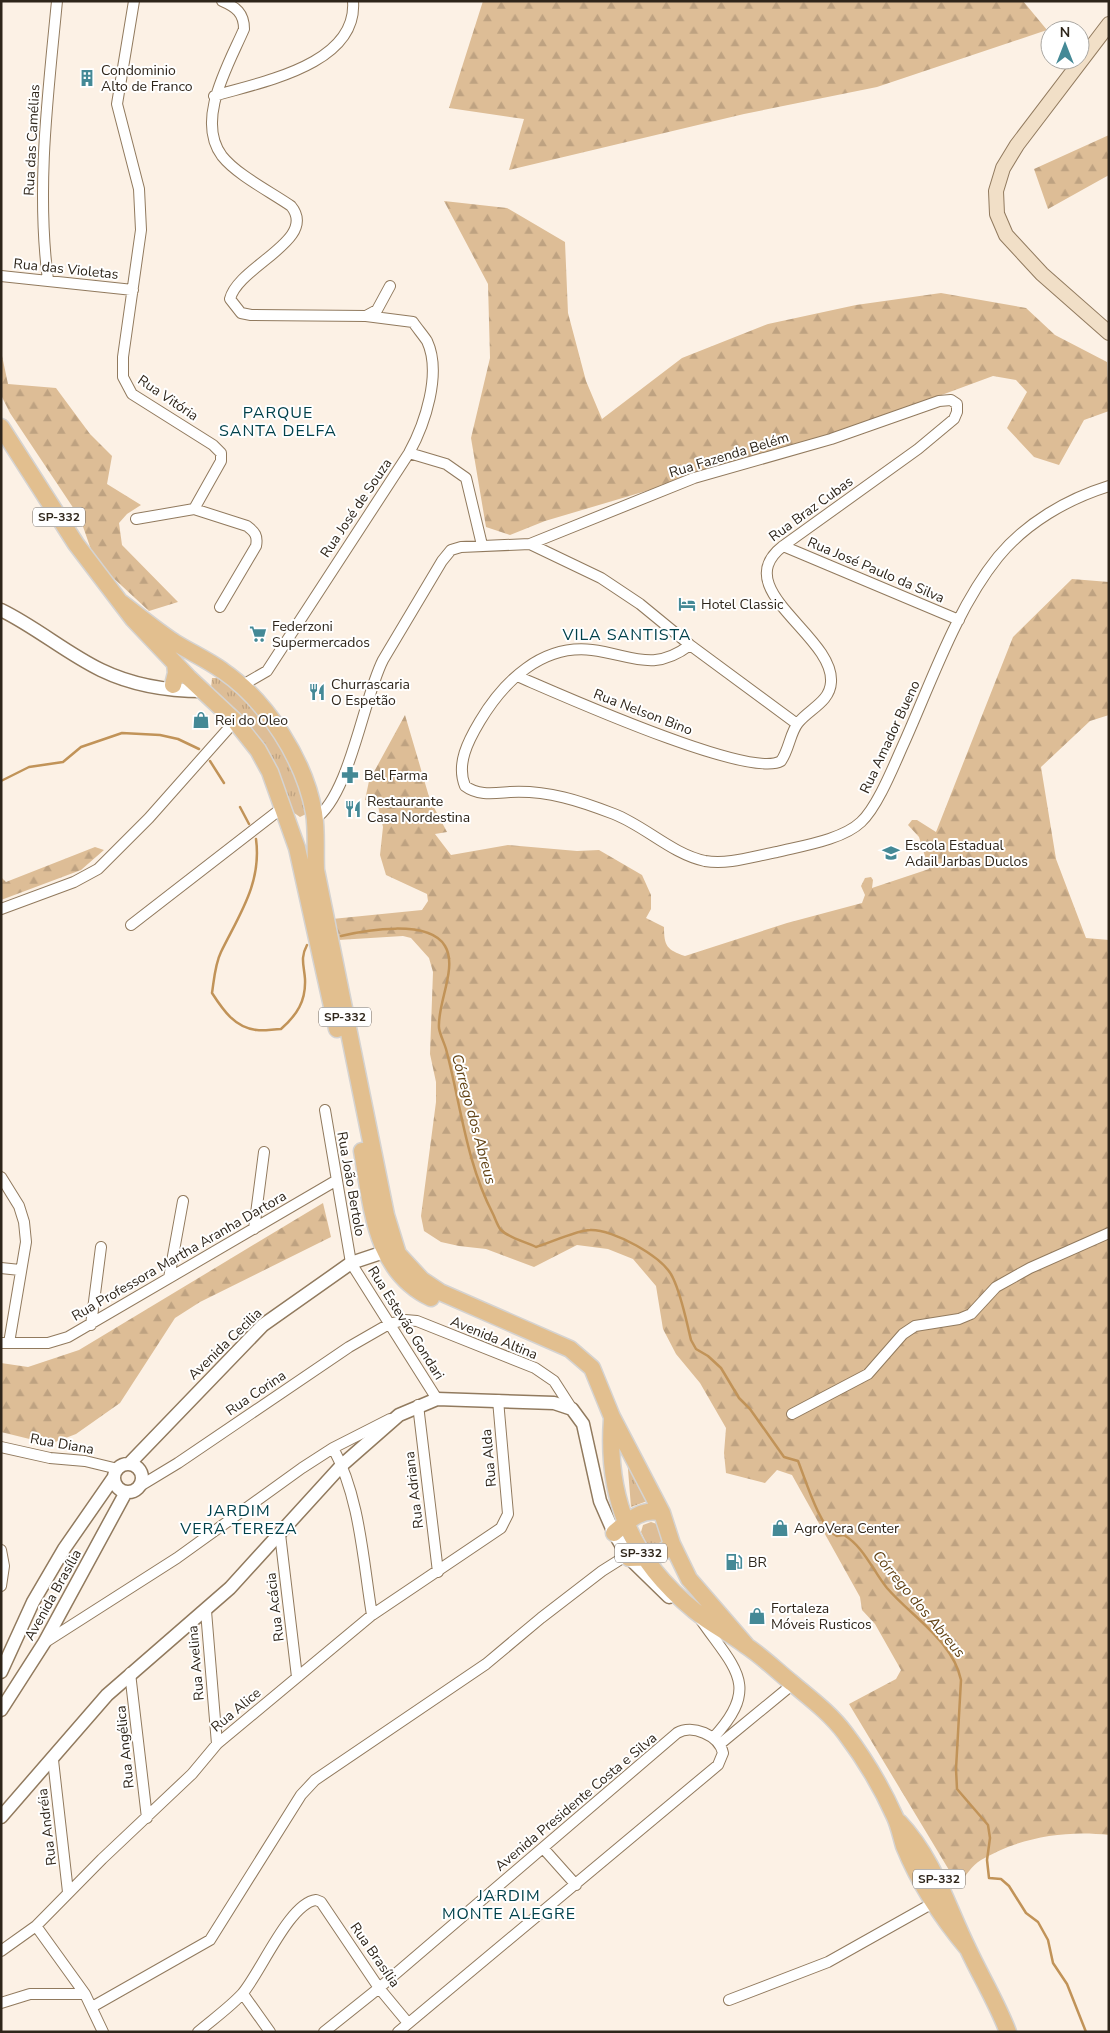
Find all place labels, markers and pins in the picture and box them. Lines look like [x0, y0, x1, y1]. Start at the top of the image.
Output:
place label: Condominio Alto de Franco [101, 61, 193, 96]
building icon: Condominio Alto de Franco [77, 68, 97, 88]
hotel icon: Hotel Classic [677, 594, 697, 614]
place label: Hotel Classic [701, 595, 784, 614]
place label: Federzoni Supermercados [272, 617, 370, 652]
supermarket icon: Federzoni Supermercados [248, 624, 268, 644]
place label: Churrascaria O Espetão [331, 675, 410, 710]
restaurant icon: Churrascaria O Espetão [307, 682, 327, 702]
shop icon: Rei do Oleo [191, 710, 211, 730]
place label: Rei do Oleo [215, 711, 288, 730]
pharmacy icon: Bel Farma [340, 765, 360, 785]
place label: Bel Farma [364, 766, 428, 785]
place label: Restaurante Casa Nordestina [367, 792, 470, 827]
restaurant icon: Restaurante Casa Nordestina [343, 799, 363, 819]
place label: Escola Estadual Adail Jarbas Duclos [905, 836, 1028, 871]
school or university icon: Escola Estadual Adail Jarbas Duclos [881, 843, 901, 863]
shop icon: AgroVera Center [770, 1518, 790, 1538]
place label: AgroVera Center [794, 1519, 899, 1538]
fuel station icon: BR [724, 1552, 744, 1572]
place label: BR [748, 1553, 767, 1572]
place label: Fortaleza Móveis Rusticos [771, 1599, 872, 1634]
shop icon: Fortaleza Móveis Rusticos [747, 1606, 767, 1626]

